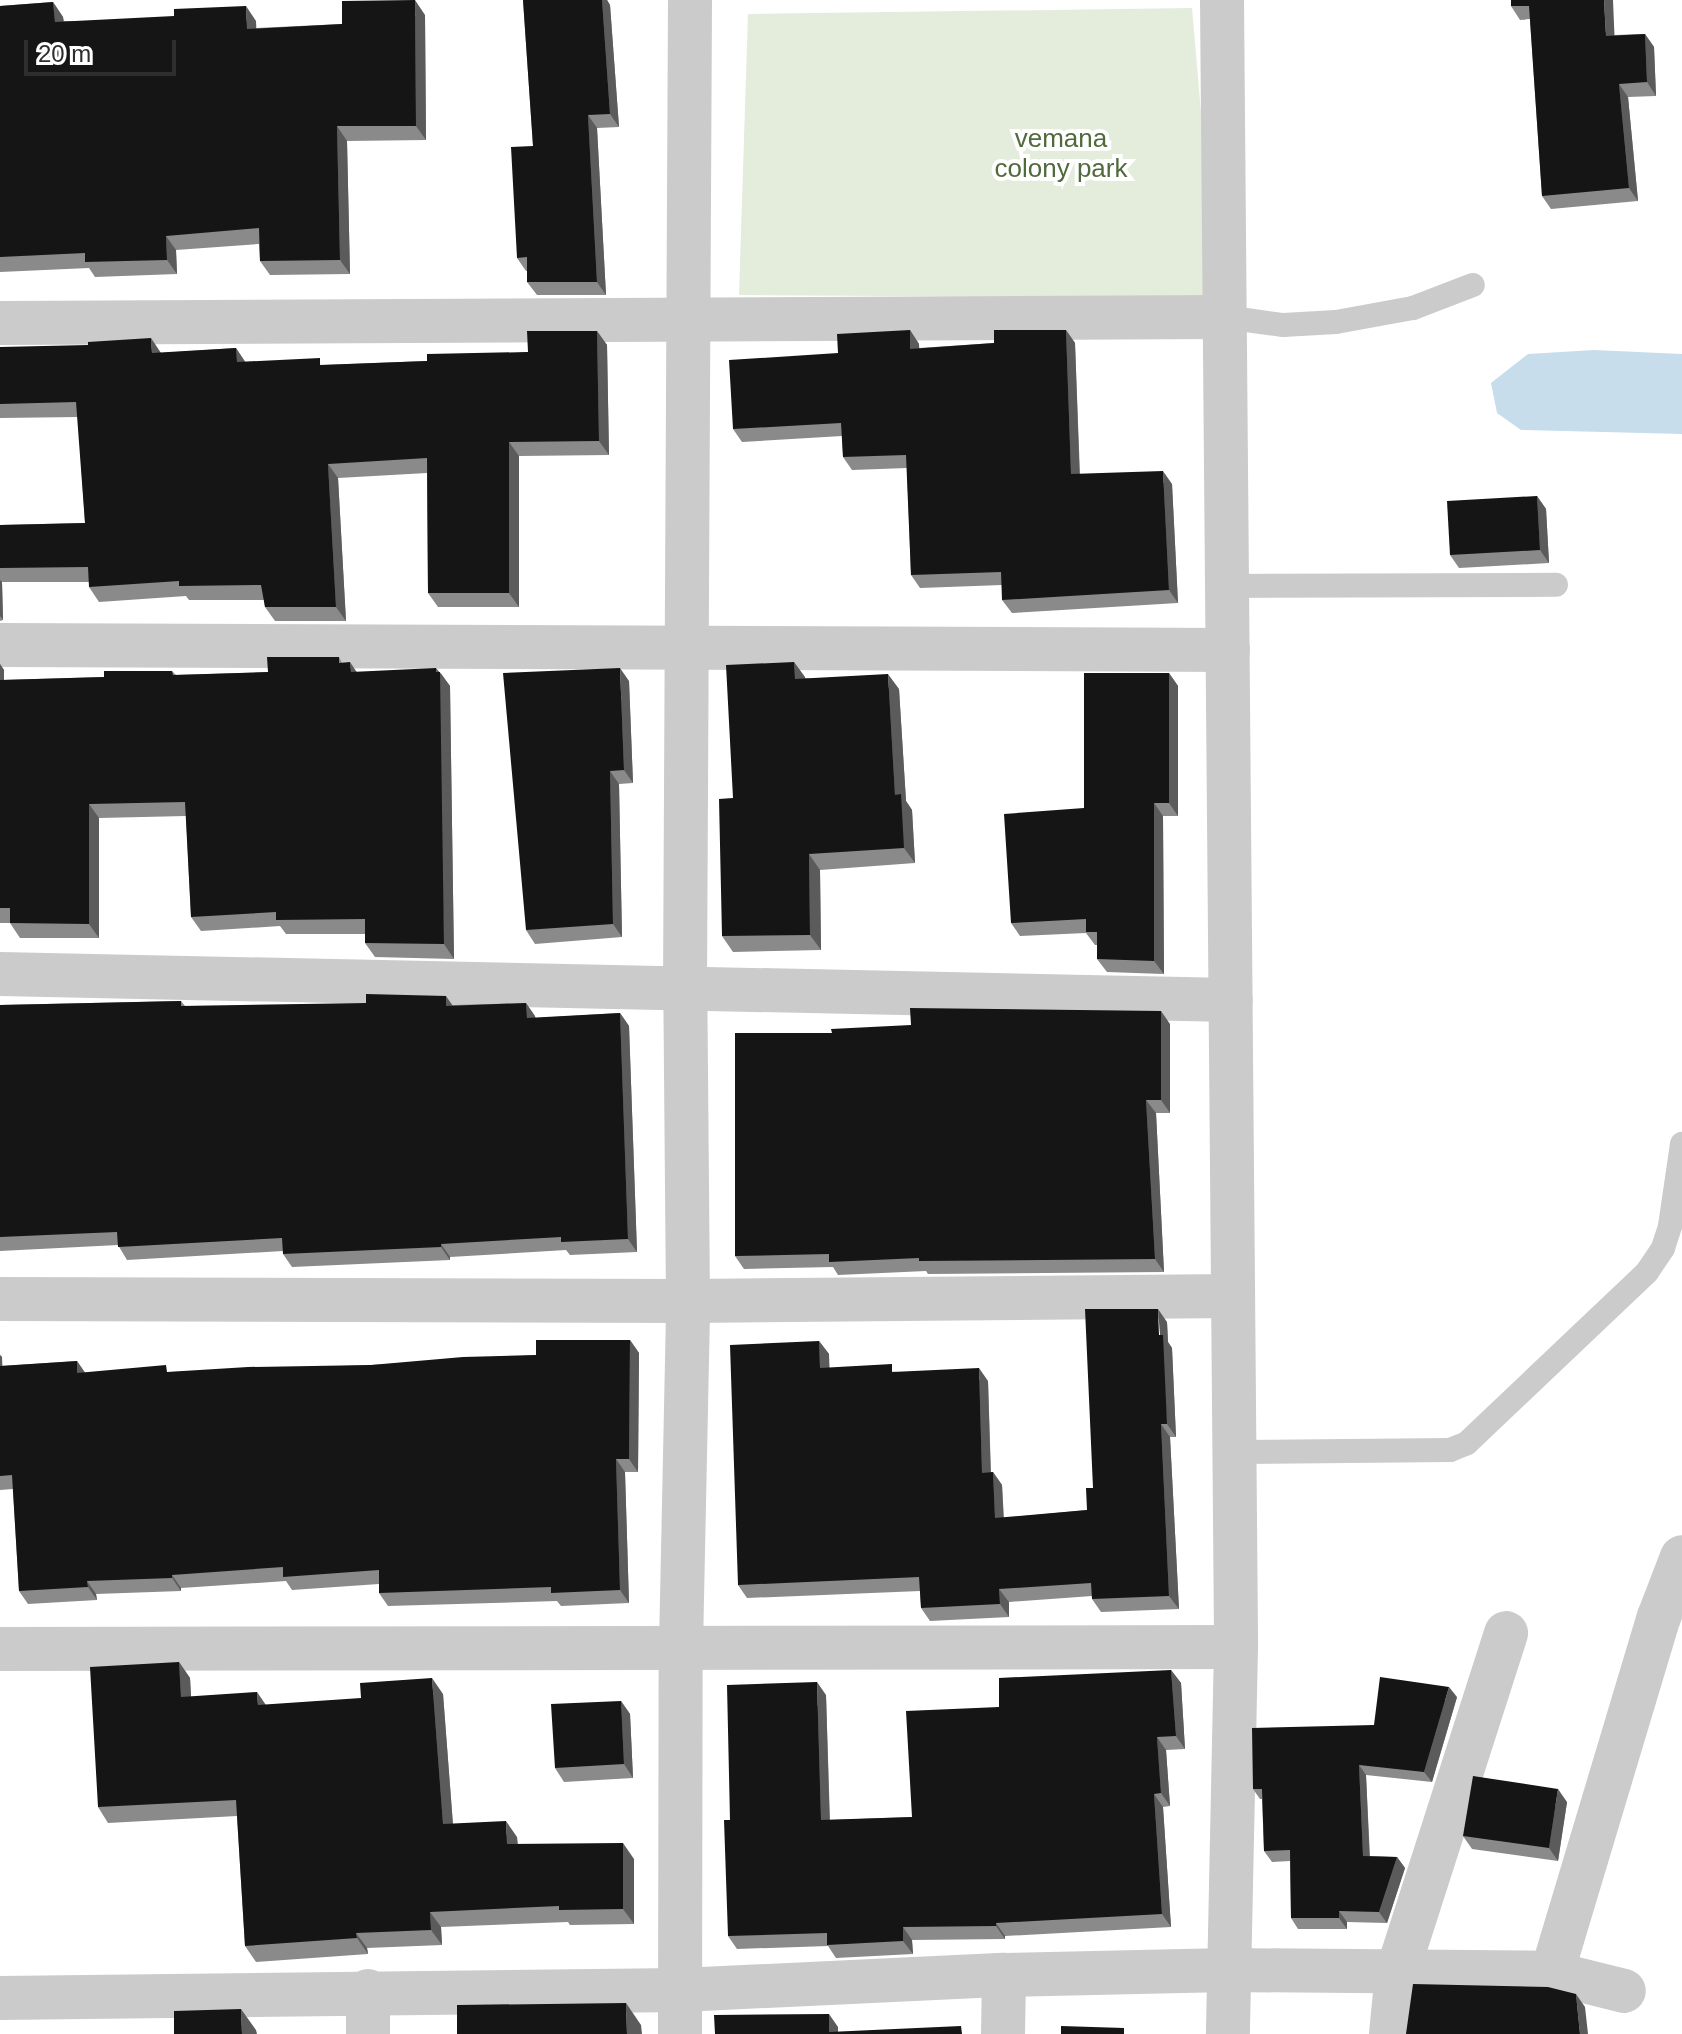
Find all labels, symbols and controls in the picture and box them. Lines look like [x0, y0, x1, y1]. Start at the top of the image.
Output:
scale bar [28, 24, 180, 74]
text: 20 m [38, 40, 91, 67]
park label: vemana colony park [995, 123, 1127, 184]

